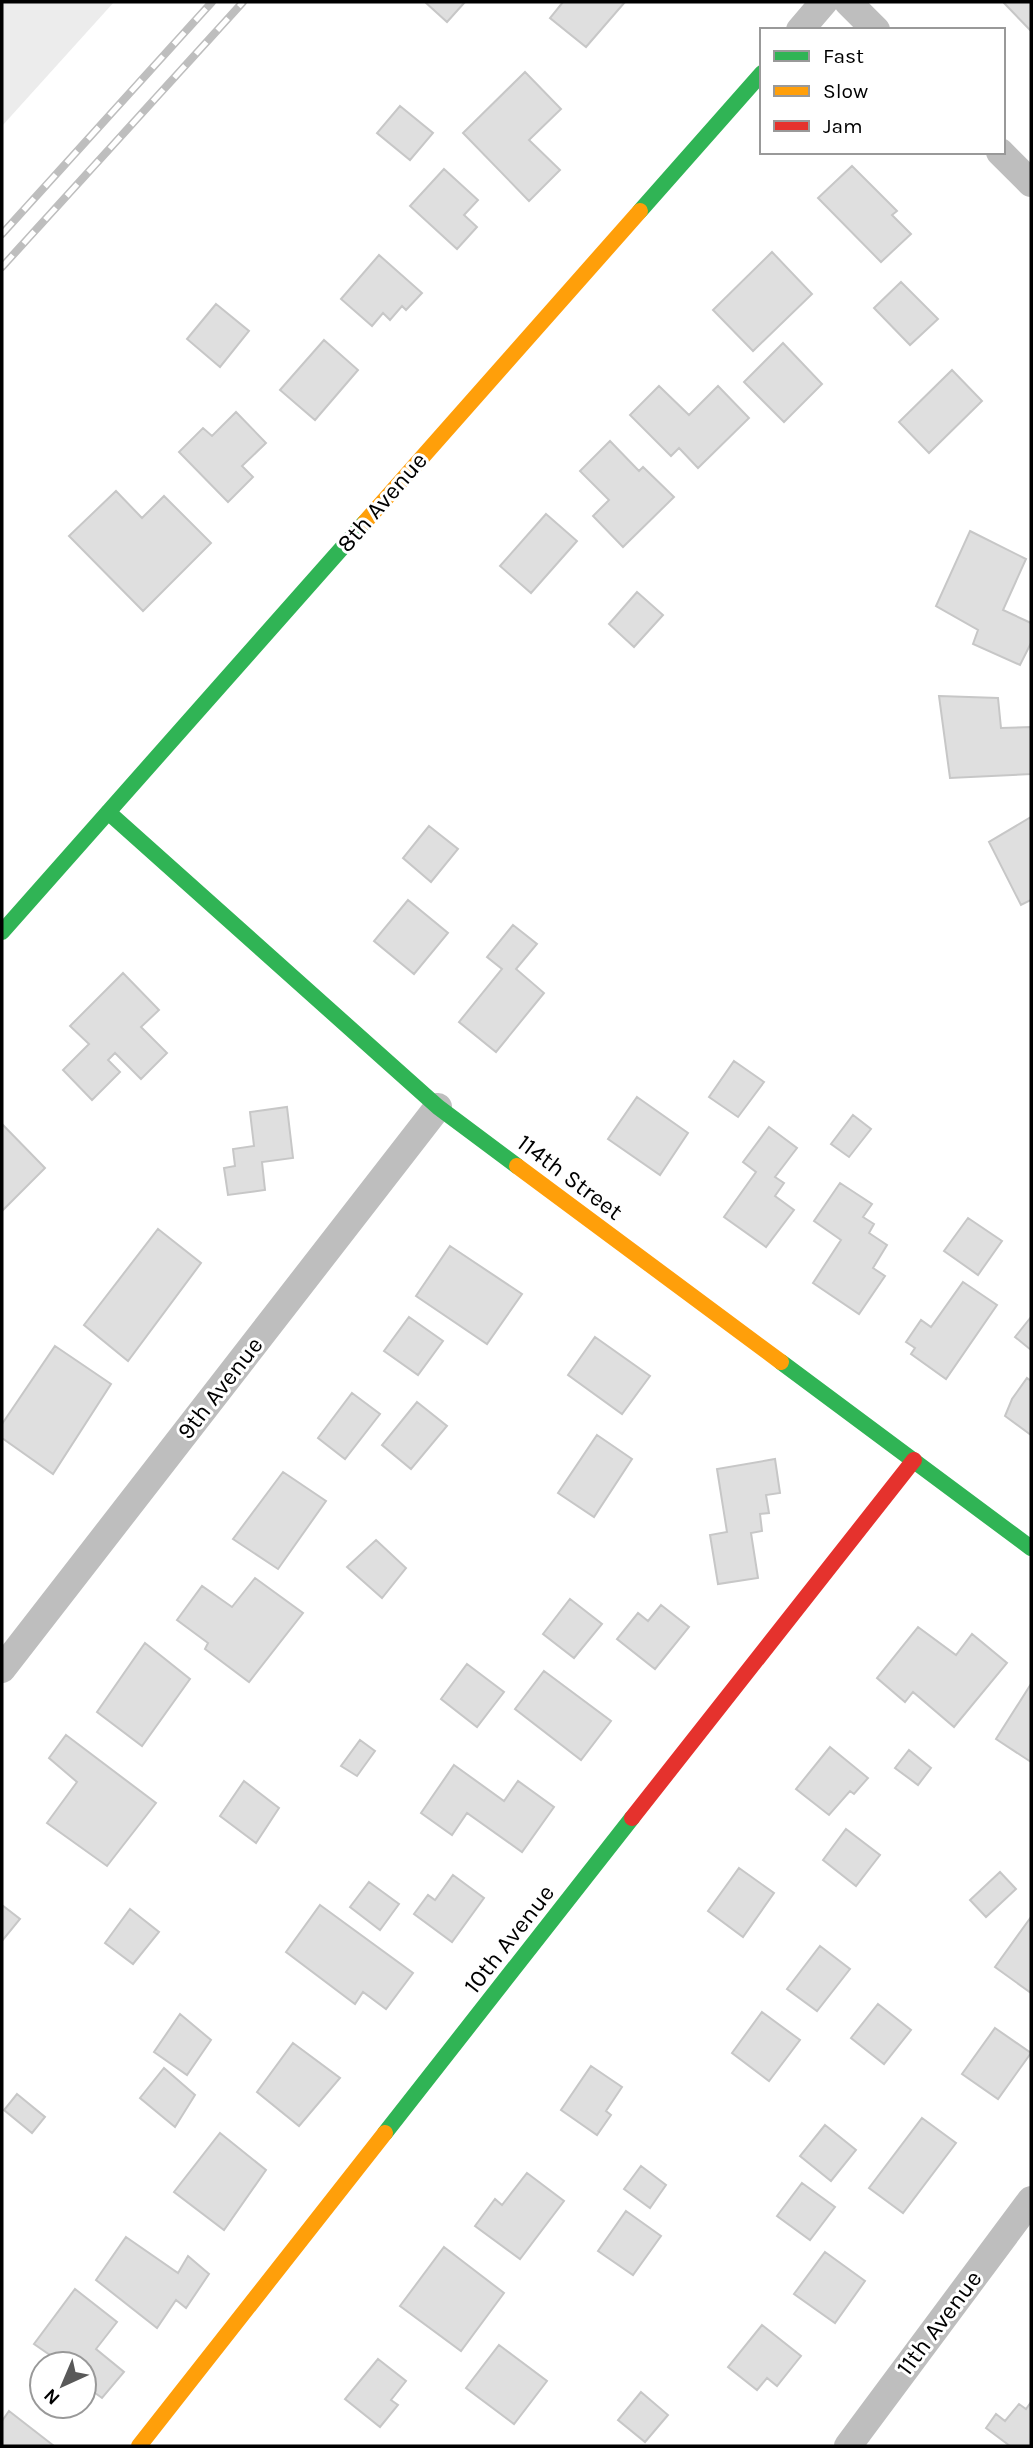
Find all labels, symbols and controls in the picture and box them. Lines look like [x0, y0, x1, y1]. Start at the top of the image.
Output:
legend [760, 28, 1005, 154]
text: Fast [823, 44, 864, 68]
text: Slow [823, 79, 868, 103]
text: Jam [823, 114, 863, 138]
street label: 8th Avenue [331, 446, 433, 558]
street label: 114th Street [512, 1128, 628, 1226]
street label: 9th Avenue [171, 1331, 269, 1445]
street label: 10th Avenue [458, 1879, 560, 1999]
street label: 11th Avenue [890, 2265, 988, 2381]
north arrow [28, 2350, 98, 2420]
text: N [39, 2384, 64, 2409]

